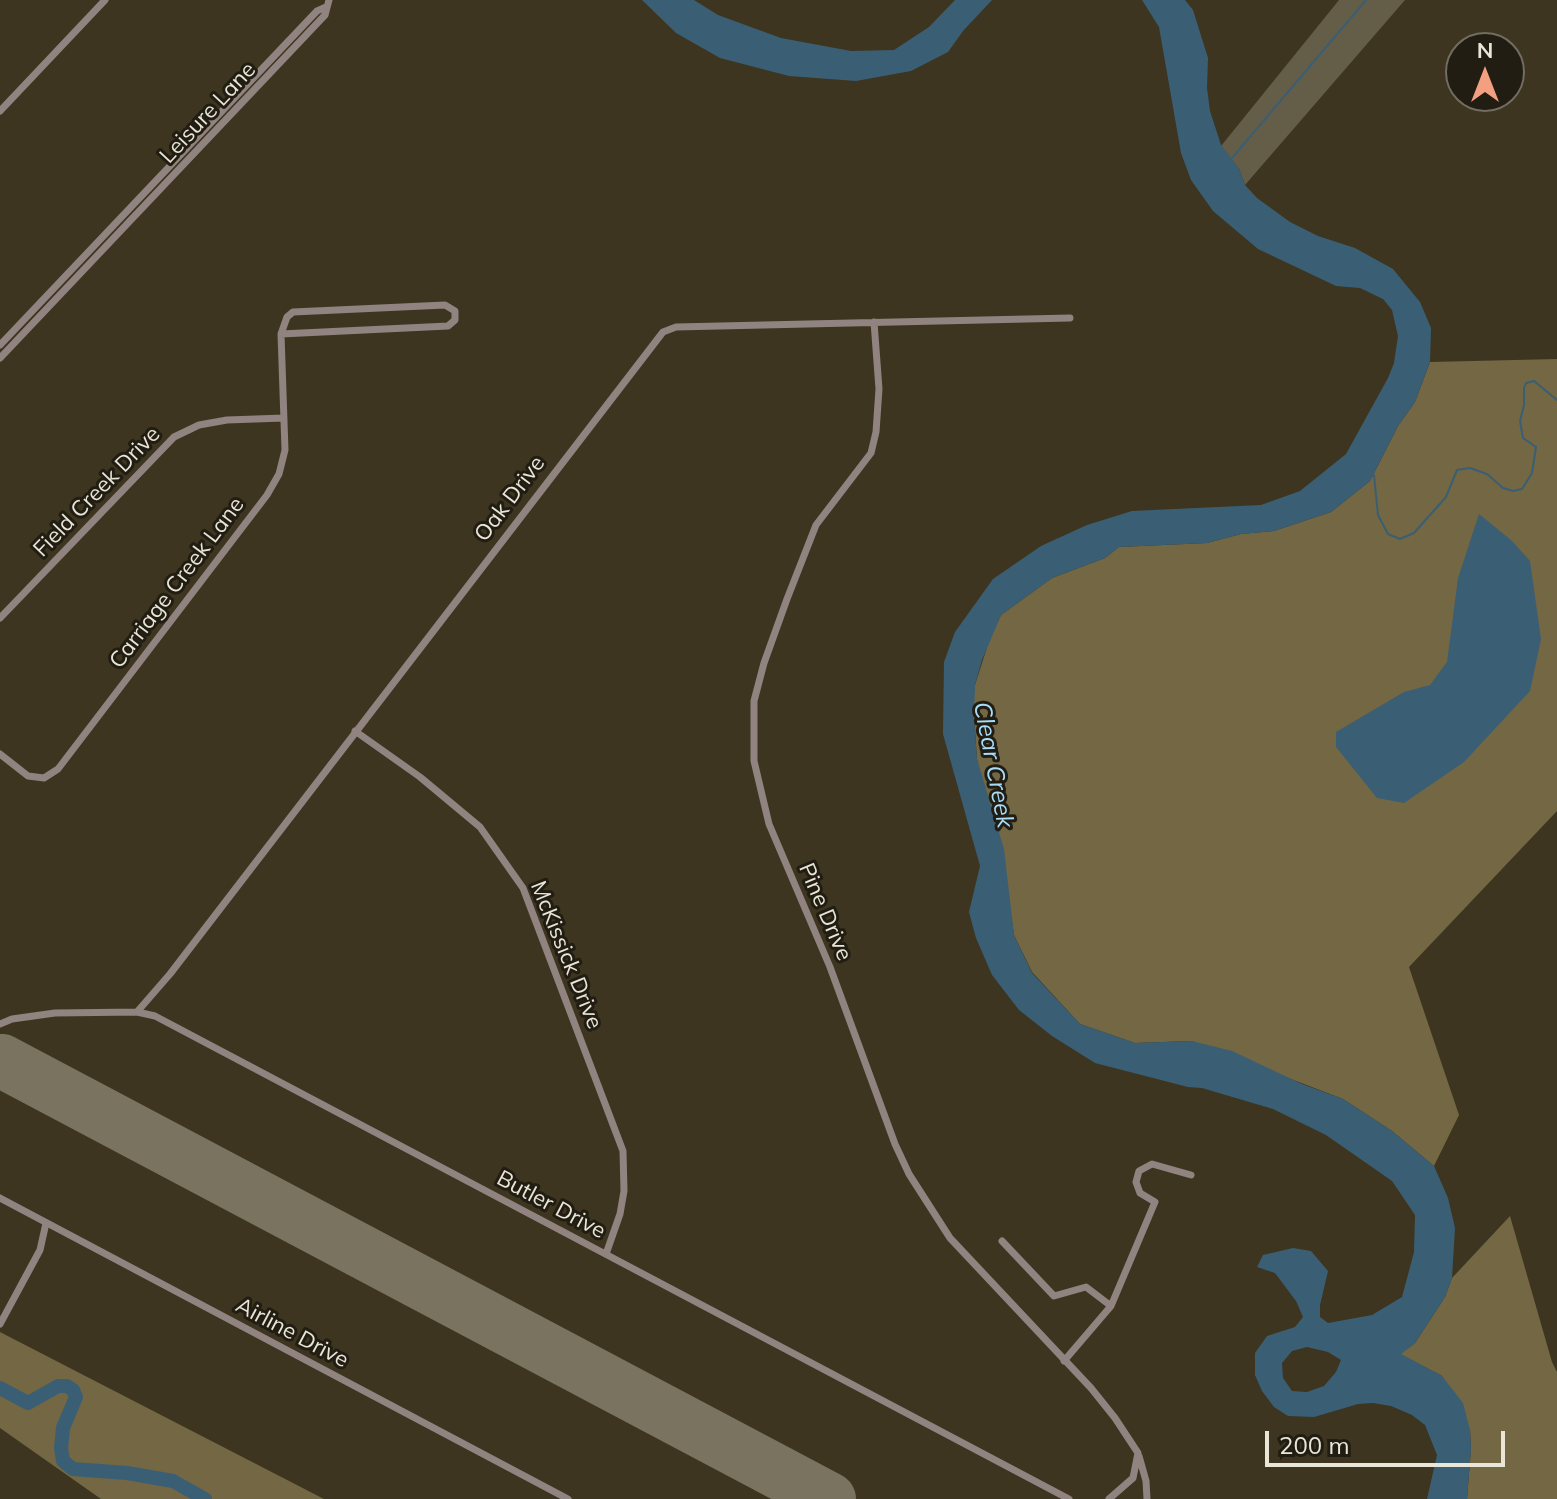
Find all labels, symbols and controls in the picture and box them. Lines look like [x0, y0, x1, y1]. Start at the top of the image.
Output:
north arrow [1445, 32, 1525, 112]
text: N [1477, 36, 1493, 64]
street label: Leisure Lane [155, 57, 261, 169]
street label: Field Creek Drive [28, 421, 166, 563]
street label: Oak Drive [469, 451, 551, 547]
street label: Carriage Creek Lane [104, 492, 250, 674]
water label: Clear Creek [967, 699, 1019, 831]
street label: Pine Drive [793, 859, 857, 965]
street label: McKissick Drive [524, 877, 608, 1033]
street label: Butler Drive [492, 1165, 610, 1245]
street label: Airline Drive [231, 1292, 353, 1374]
scale bar [1269, 1415, 1509, 1465]
text: 200 m [1279, 1430, 1350, 1460]

